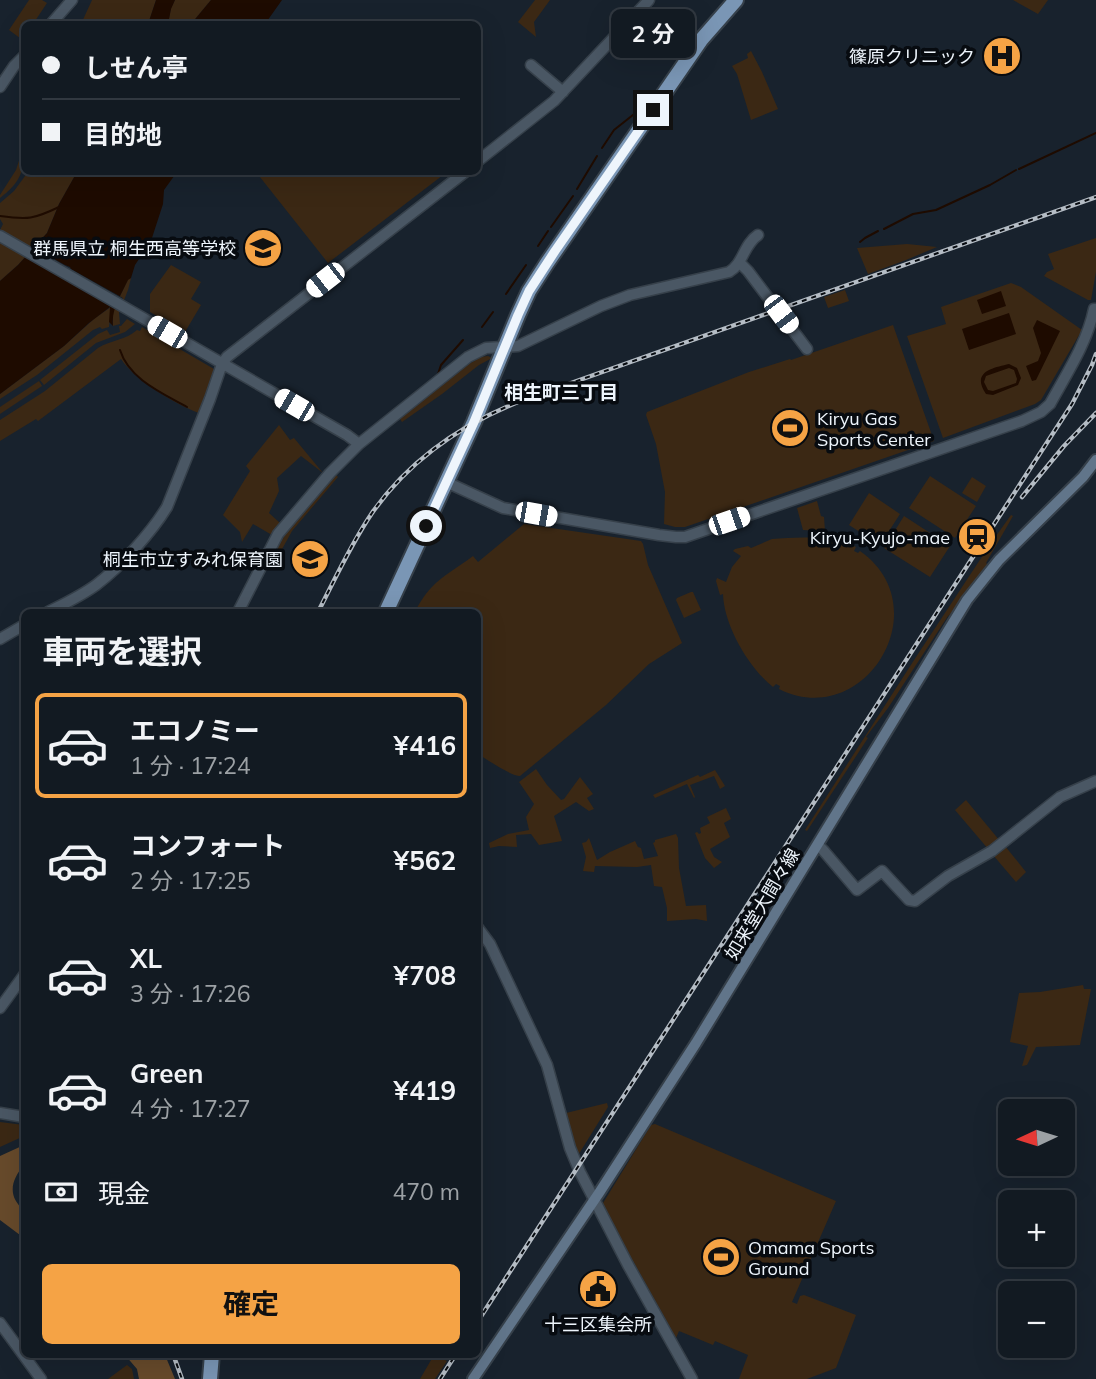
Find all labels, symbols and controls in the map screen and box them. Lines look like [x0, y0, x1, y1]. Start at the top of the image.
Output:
callout: 2 分 [611, 8, 695, 57]
text: 2 分 [631, 19, 675, 48]
hospital icon: 篠原クリニック [981, 35, 1023, 77]
place label: 篠原クリニック [849, 45, 975, 68]
text: しせん亭 [84, 51, 188, 84]
route end [637, 94, 669, 126]
text: 目的地 [84, 118, 162, 151]
school or university icon: 群馬県立 桐生西高等学校 [242, 227, 284, 269]
place label: 群馬県立 桐生西高等学校 [33, 237, 236, 260]
car [302, 259, 349, 301]
car [760, 291, 803, 337]
car [144, 312, 191, 352]
district label: 相生町三丁目 [504, 380, 618, 404]
car [271, 385, 318, 425]
sports icon: Kiryu Gas Sports Center [769, 407, 811, 449]
place label: Kiryu Gas Sports Center [817, 407, 931, 451]
car [514, 500, 559, 528]
car [706, 504, 753, 538]
route start [410, 510, 442, 542]
station icon: Kiryu-Kyujo-mae [956, 516, 998, 558]
place label: Kiryu-Kyujo-mae [810, 526, 950, 549]
school or university icon: 桐生市立すみれ保育園 [289, 538, 331, 580]
place label: 桐生市立すみれ保育園 [103, 548, 283, 571]
text: 車両を選択 [42, 631, 202, 671]
icon: car [46, 714, 109, 777]
text: エコノミー [130, 714, 260, 747]
text: ¥416 [394, 729, 456, 762]
text: 1 分 · 17:24 [130, 751, 251, 780]
icon: car [46, 829, 109, 892]
text: コンフォート [130, 829, 285, 862]
text: ¥562 [394, 844, 456, 877]
street label: 如来堂大間々線 [720, 844, 804, 964]
text: 2 分 · 17:25 [130, 866, 251, 895]
text: XL [130, 942, 162, 975]
icon: car [46, 944, 109, 1007]
text: ¥708 [394, 959, 456, 992]
text: 3 分 · 17:26 [130, 979, 251, 1008]
text: Green [130, 1057, 203, 1090]
icon: car [46, 1059, 109, 1122]
text: ¥419 [394, 1074, 456, 1107]
text: 4 分 · 17:27 [130, 1094, 251, 1123]
north arrow [998, 1099, 1074, 1176]
map controls [998, 1099, 1075, 1358]
icon: cash [42, 1173, 80, 1211]
text: 現金 [98, 1177, 150, 1210]
text: 470 m [392, 1177, 460, 1206]
button: + [998, 1190, 1075, 1267]
sports icon: Omama Sports Ground [700, 1236, 742, 1278]
place label: Omama Sports Ground [748, 1236, 874, 1280]
button: 確定 [42, 1264, 460, 1344]
public building icon: 十三区集会所 [577, 1268, 619, 1310]
button: − [998, 1281, 1075, 1358]
place label: 十三区集会所 [544, 1313, 652, 1336]

